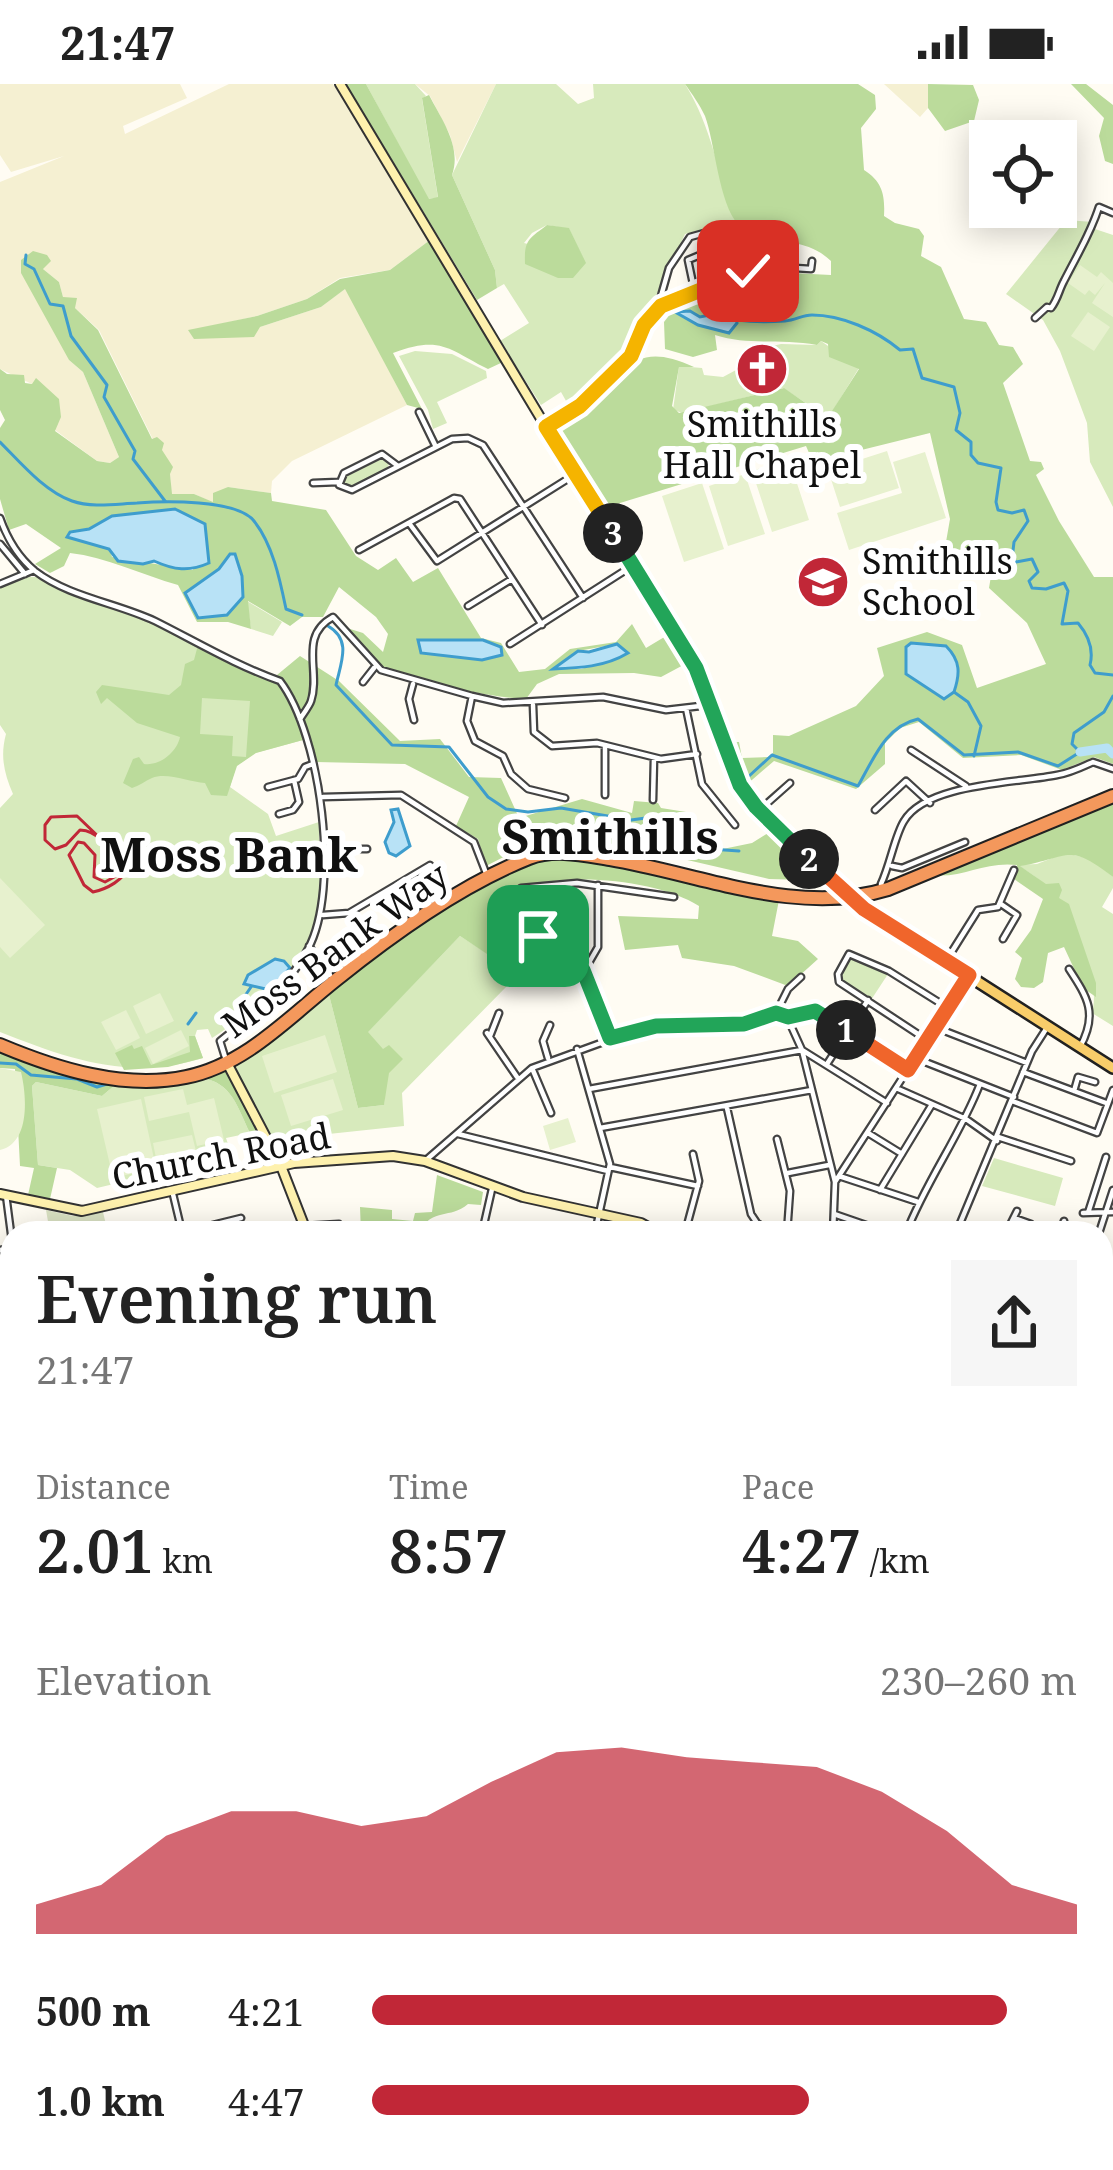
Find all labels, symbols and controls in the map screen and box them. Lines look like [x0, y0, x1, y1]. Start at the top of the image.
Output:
text: 21:47 [60, 12, 175, 73]
map controls [969, 120, 1077, 228]
button: locate [969, 120, 1077, 228]
pin [697, 220, 799, 322]
icon: check [715, 238, 781, 304]
church icon: Smithills Hall Chapel [734, 341, 790, 397]
place label: Smithills Hall Chapel [663, 399, 861, 489]
pin: 3 [583, 503, 643, 563]
text: 3 [604, 510, 622, 555]
place label: Smithills School [862, 536, 1013, 626]
school or university icon: Smithills School [795, 554, 851, 610]
district label: Smithills [501, 803, 719, 868]
district label: Moss Bank [100, 821, 358, 886]
pin: 2 [779, 829, 839, 889]
text: 2 [800, 836, 818, 881]
street label: Moss Bank Way [212, 850, 458, 1048]
pin [487, 885, 589, 987]
icon: arrive [505, 903, 571, 969]
pin: 1 [816, 1000, 876, 1060]
text: 1 [837, 1007, 855, 1052]
street label: Church Road [108, 1110, 334, 1201]
text: Evening run [36, 1252, 437, 1342]
button: share [951, 1260, 1077, 1386]
text: 21:47 [36, 1342, 134, 1395]
text: Distance [36, 1464, 171, 1509]
text: Time [389, 1464, 469, 1509]
text: Pace [742, 1464, 814, 1509]
text: 2.01 [36, 1509, 154, 1591]
text: 8:57 [389, 1509, 508, 1591]
text: 4:27 [742, 1509, 861, 1591]
text: km [154, 1538, 213, 1583]
text: /km [861, 1538, 930, 1583]
text: Elevation [36, 1653, 212, 1706]
text: 230–260 m [880, 1653, 1077, 1706]
text: 500 m [36, 1984, 151, 2037]
text: 4:21 [228, 1984, 305, 2037]
text: 1.0 km [36, 2074, 165, 2127]
text: 4:47 [228, 2074, 305, 2127]

